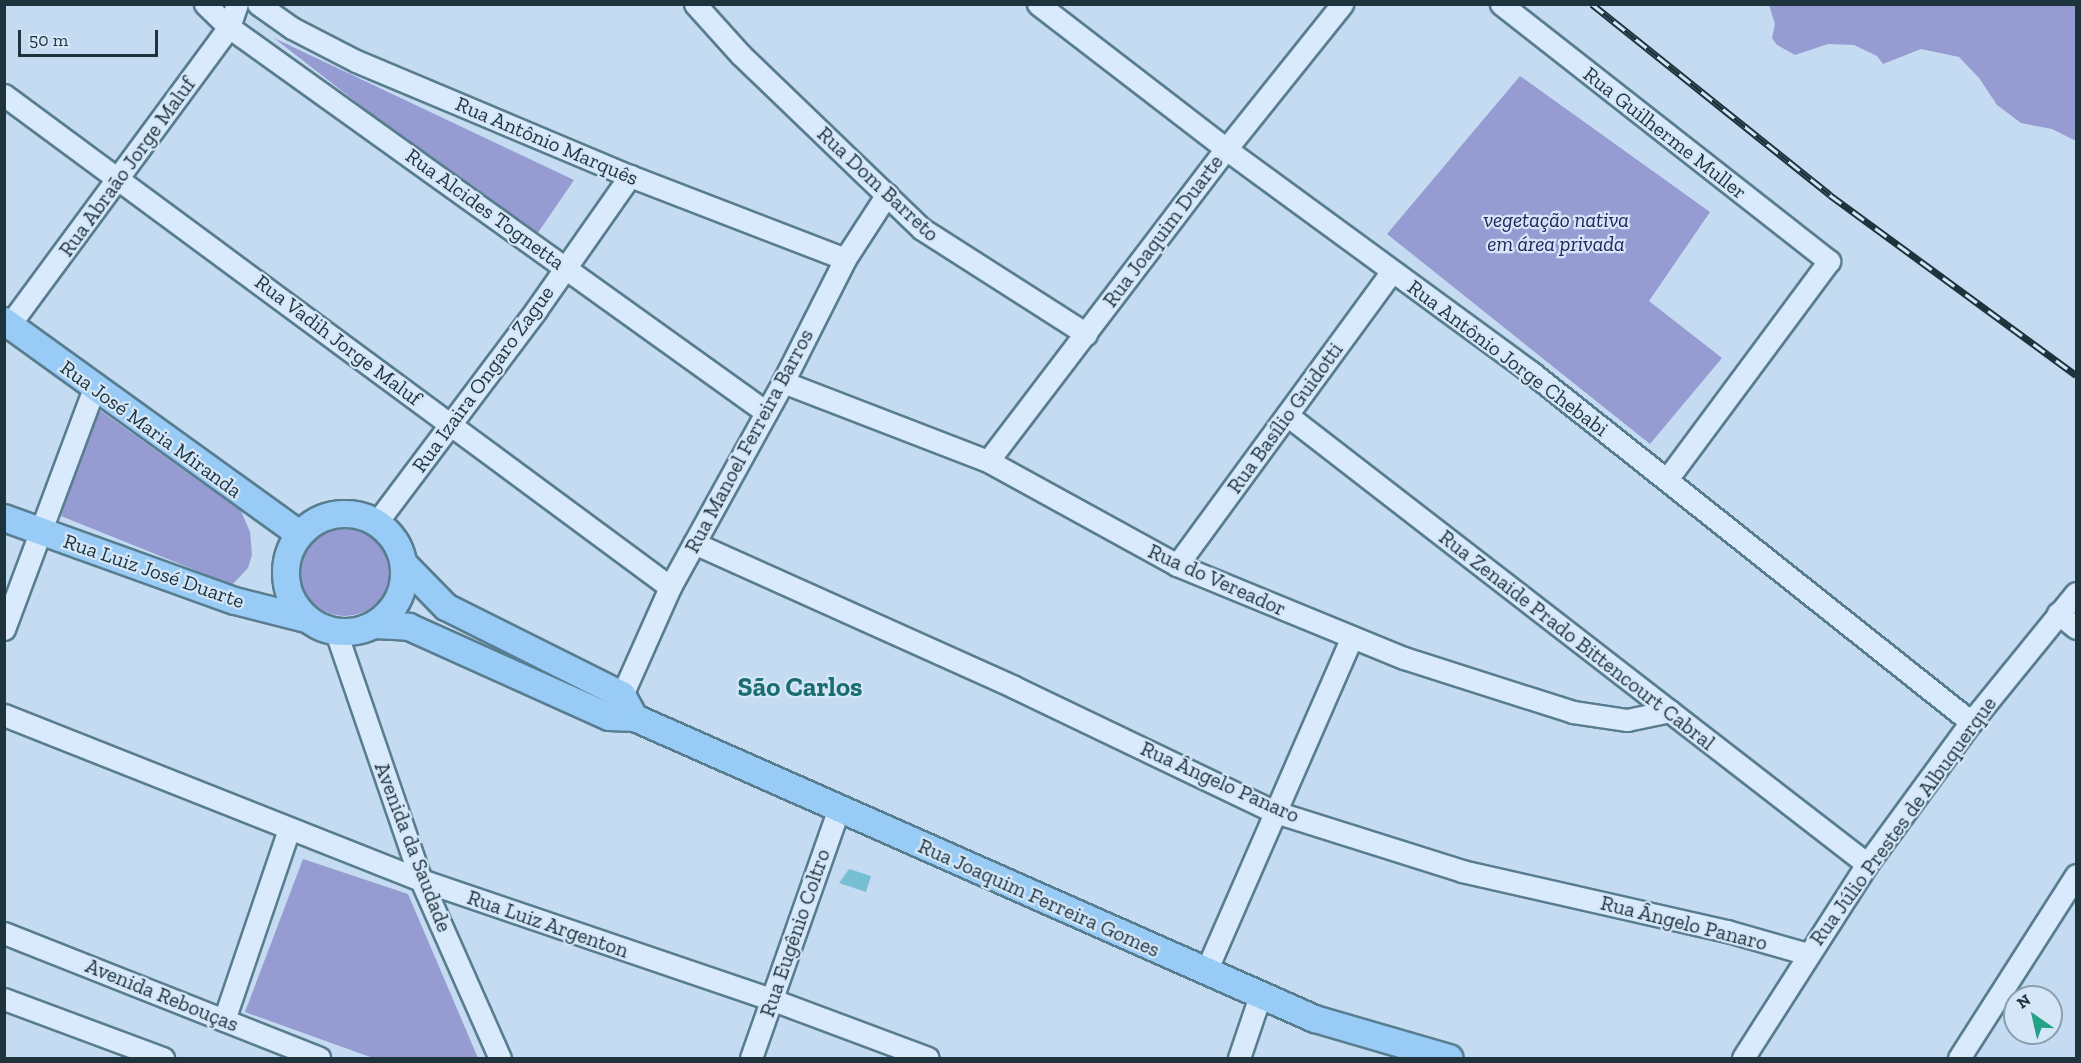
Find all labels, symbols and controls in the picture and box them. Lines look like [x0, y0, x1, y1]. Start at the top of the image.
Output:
scale bar [21, 18, 160, 56]
text: 50 m [29, 29, 68, 51]
street label: Rua Guilherme Muller [1578, 61, 1752, 205]
street label: Rua Abraão Jorge Maluf [53, 72, 201, 262]
street label: Rua Antônio Marquês [452, 91, 642, 191]
street label: Rua Dom Barreto [812, 121, 944, 247]
street label: Rua Alcides Tognetta [400, 143, 570, 275]
street label: Rua Joaquim Duarte [1097, 150, 1229, 312]
park label: vegetação nativa em área privada [1483, 207, 1629, 257]
street label: Rua Vadih Jorge Maluf [249, 269, 427, 411]
street label: Rua Antônio Jorge Chebabi [1402, 274, 1614, 442]
street label: Rua Izaira Ongaro Zague [407, 281, 559, 477]
street label: Rua Manoel Ferreira Barros [679, 325, 819, 557]
street label: Rua Basílio Guidotti [1222, 338, 1348, 498]
street label: Rua José Maria Miranda [55, 355, 247, 503]
street label: Rua Zenaide Prado Bittencourt Cabral [1434, 524, 1720, 756]
street label: Rua Luiz José Duarte [60, 528, 248, 614]
street label: Rua do Vereador [1144, 538, 1290, 622]
district label: São Carlos [738, 672, 862, 704]
street label: Rua Júlio Prestes de Albuquerque [1804, 691, 2002, 951]
street label: Rua Ângelo Panaro [1136, 736, 1304, 828]
street label: Avenida da Saudade [369, 759, 457, 935]
street label: Rua Joaquim Ferreira Gomes [914, 833, 1164, 963]
street label: Rua Eugênio Coltro [754, 846, 836, 1020]
street label: Rua Luiz Argenton [464, 884, 632, 964]
street label: Rua Ângelo Panaro [1598, 890, 1770, 956]
street label: Avenida Rebouças [82, 953, 242, 1037]
north arrow [2003, 985, 2063, 1045]
text: N [2013, 990, 2034, 1013]

